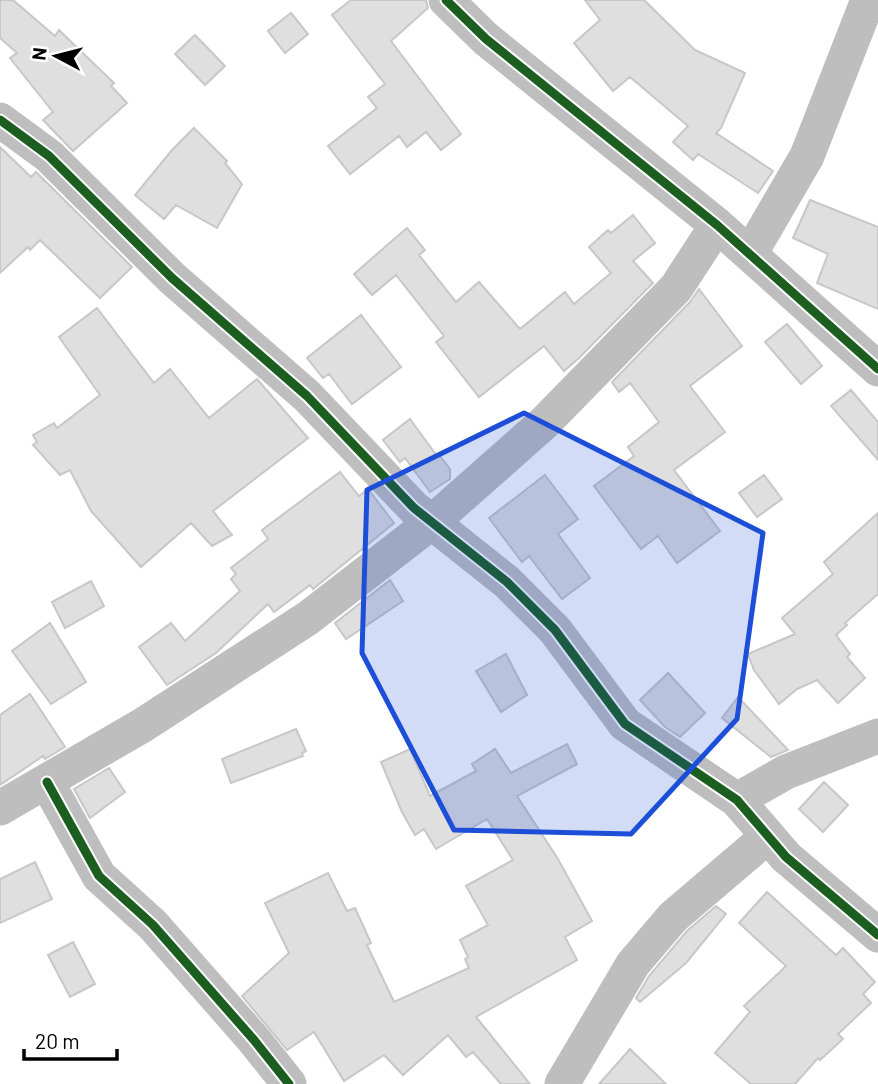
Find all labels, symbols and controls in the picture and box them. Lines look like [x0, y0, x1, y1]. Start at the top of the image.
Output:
north arrow [21, 21, 91, 91]
text: N [26, 46, 51, 62]
scale bar [24, 1018, 117, 1062]
text: 20 m [35, 1028, 80, 1053]

